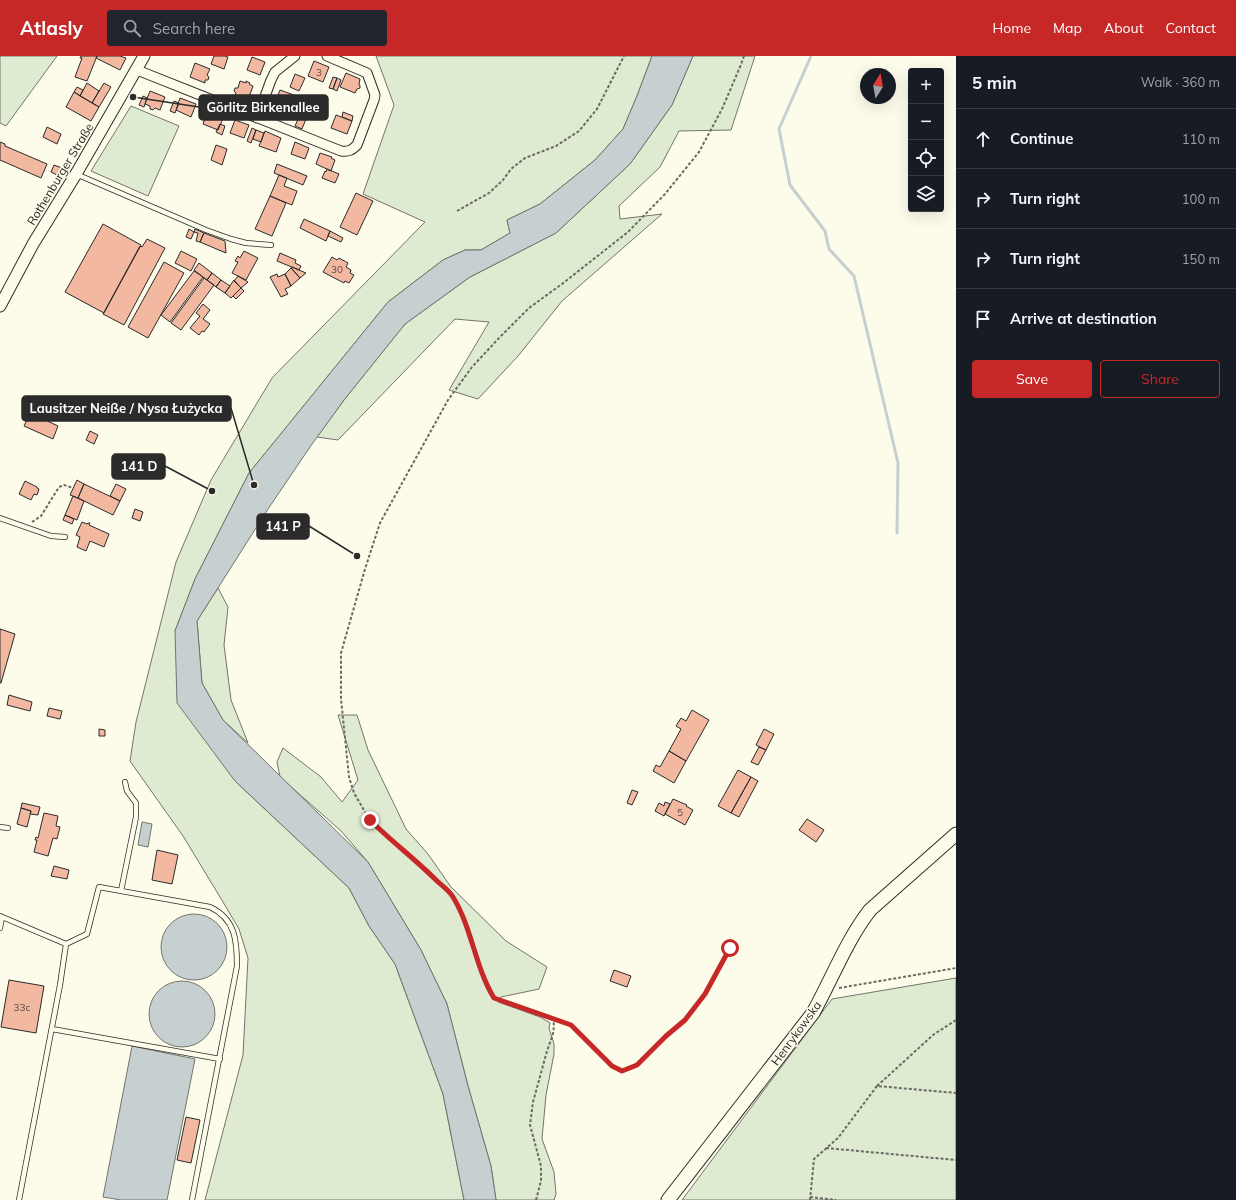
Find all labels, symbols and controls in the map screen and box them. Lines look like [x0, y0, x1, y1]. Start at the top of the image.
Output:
search box [107, 10, 387, 46]
text: Atlasly [20, 16, 83, 40]
icon: search [121, 17, 143, 39]
text: Search here [153, 19, 235, 38]
text: Home [992, 19, 1031, 37]
text: Map [1053, 19, 1082, 37]
text: About [1104, 19, 1144, 37]
text: Contact [1166, 19, 1216, 37]
house number: 3 [316, 66, 322, 79]
north arrow [860, 68, 896, 104]
map controls [908, 68, 944, 212]
button: + [908, 68, 944, 104]
text: 5 min [972, 72, 1017, 93]
text: Walk · 360 m [1141, 74, 1220, 90]
callout: Görlitz Birkenallee [199, 95, 328, 120]
text: Görlitz Birkenallee [206, 99, 320, 115]
button: − [908, 104, 944, 140]
street label: Rothenburger Straße [24, 120, 96, 228]
icon: ahead [972, 128, 994, 150]
text: Continue [1010, 129, 1073, 148]
text: 110 m [1182, 131, 1220, 147]
button: locate [908, 140, 944, 176]
button: layers [908, 176, 944, 212]
icon: right [972, 188, 994, 210]
text: Turn right [1010, 189, 1080, 208]
text: 100 m [1182, 191, 1220, 207]
icon: right [972, 248, 994, 270]
text: Turn right [1010, 249, 1080, 268]
text: 150 m [1182, 251, 1220, 267]
house number: 30 [331, 263, 343, 276]
icon: arrive [972, 308, 994, 330]
text: Arrive at destination [1010, 309, 1157, 328]
button: Save [972, 360, 1092, 398]
button: Share [1100, 360, 1220, 398]
callout: Lausitzer Neiße / Nysa Łużycka [22, 396, 231, 421]
text: Lausitzer Neiße / Nysa Łużycka [29, 400, 223, 417]
callout: 141 D [112, 454, 165, 479]
text: 141 D [121, 458, 158, 474]
callout: 141 P [257, 514, 309, 539]
text: 141 P [265, 518, 301, 534]
house number: 5 [677, 806, 683, 819]
route end [361, 811, 379, 829]
route start [721, 939, 739, 957]
street label: Henrykowska [768, 998, 824, 1068]
house number: 33c [14, 1001, 31, 1014]

